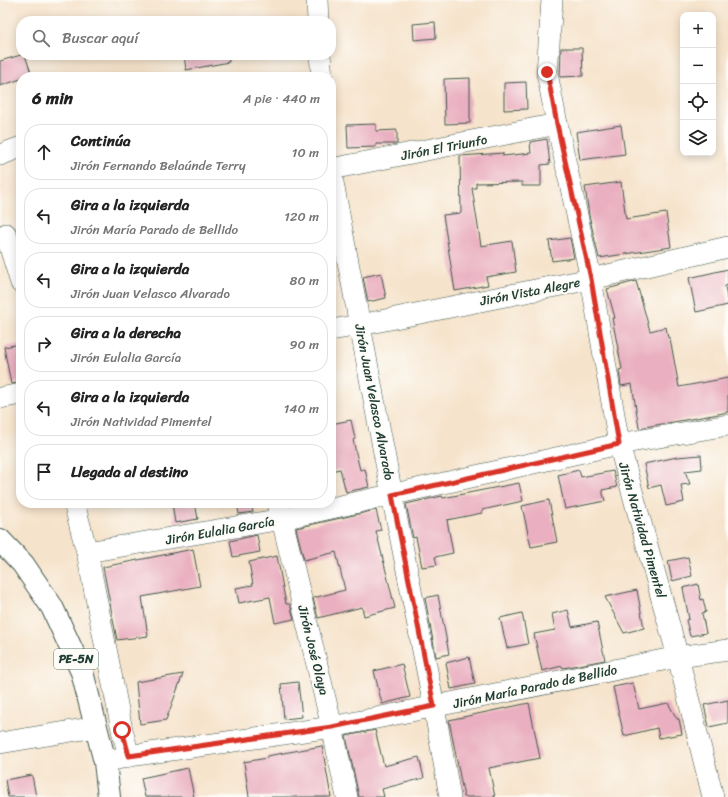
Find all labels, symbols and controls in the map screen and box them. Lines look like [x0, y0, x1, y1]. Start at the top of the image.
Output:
map controls [680, 12, 716, 156]
button: + [680, 12, 716, 48]
search box [16, 16, 336, 60]
text: Buscar aquí [62, 25, 139, 51]
icon: search [30, 27, 52, 49]
button: − [680, 48, 716, 84]
route end [538, 63, 556, 81]
text: 6 min [32, 83, 73, 113]
button: locate [680, 84, 716, 120]
text: A pie · 440 m [243, 87, 320, 110]
button: layers [680, 120, 716, 156]
text: Continúa [71, 128, 130, 154]
street label: Jirón El Triunfo [398, 128, 490, 167]
icon: ahead [33, 141, 55, 163]
text: 10 m [292, 141, 319, 164]
text: Jirón Fernando Belaúnde Terry [71, 154, 246, 177]
text: Gira a la izquierda [71, 192, 189, 218]
icon: left [33, 205, 55, 227]
text: 120 m [284, 205, 319, 228]
text: Jirón María Parado de Bellido [71, 218, 238, 241]
text: Gira a la izquierda [71, 256, 189, 282]
icon: left [33, 269, 55, 291]
text: 80 m [290, 269, 319, 292]
street label: Jirón Vista Alegre [477, 270, 583, 313]
text: Jirón Juan Velasco Alvarado [71, 282, 230, 305]
text: Gira a la derecha [71, 320, 181, 346]
street label: Jirón Juan Velasco Alvarado [348, 321, 401, 483]
icon: right [33, 333, 55, 355]
text: 90 m [289, 333, 319, 356]
text: Jirón Eulalia García [71, 346, 181, 369]
text: Gira a la izquierda [71, 384, 189, 410]
icon: left [33, 397, 55, 419]
text: 140 m [284, 397, 319, 420]
text: Jirón Natividad Pimentel [71, 410, 212, 433]
street label: Jirón Natividad Pimentel [612, 458, 673, 601]
text: Llegada al destino [71, 459, 188, 485]
icon: arrive [33, 461, 55, 483]
street label: Jirón Eulalia García [163, 510, 277, 552]
street label: Jirón José Olaya [291, 602, 336, 698]
road number: PE-5N [54, 649, 98, 669]
street label: Jirón María Parado de Bellido [450, 658, 620, 715]
route start [113, 721, 131, 739]

